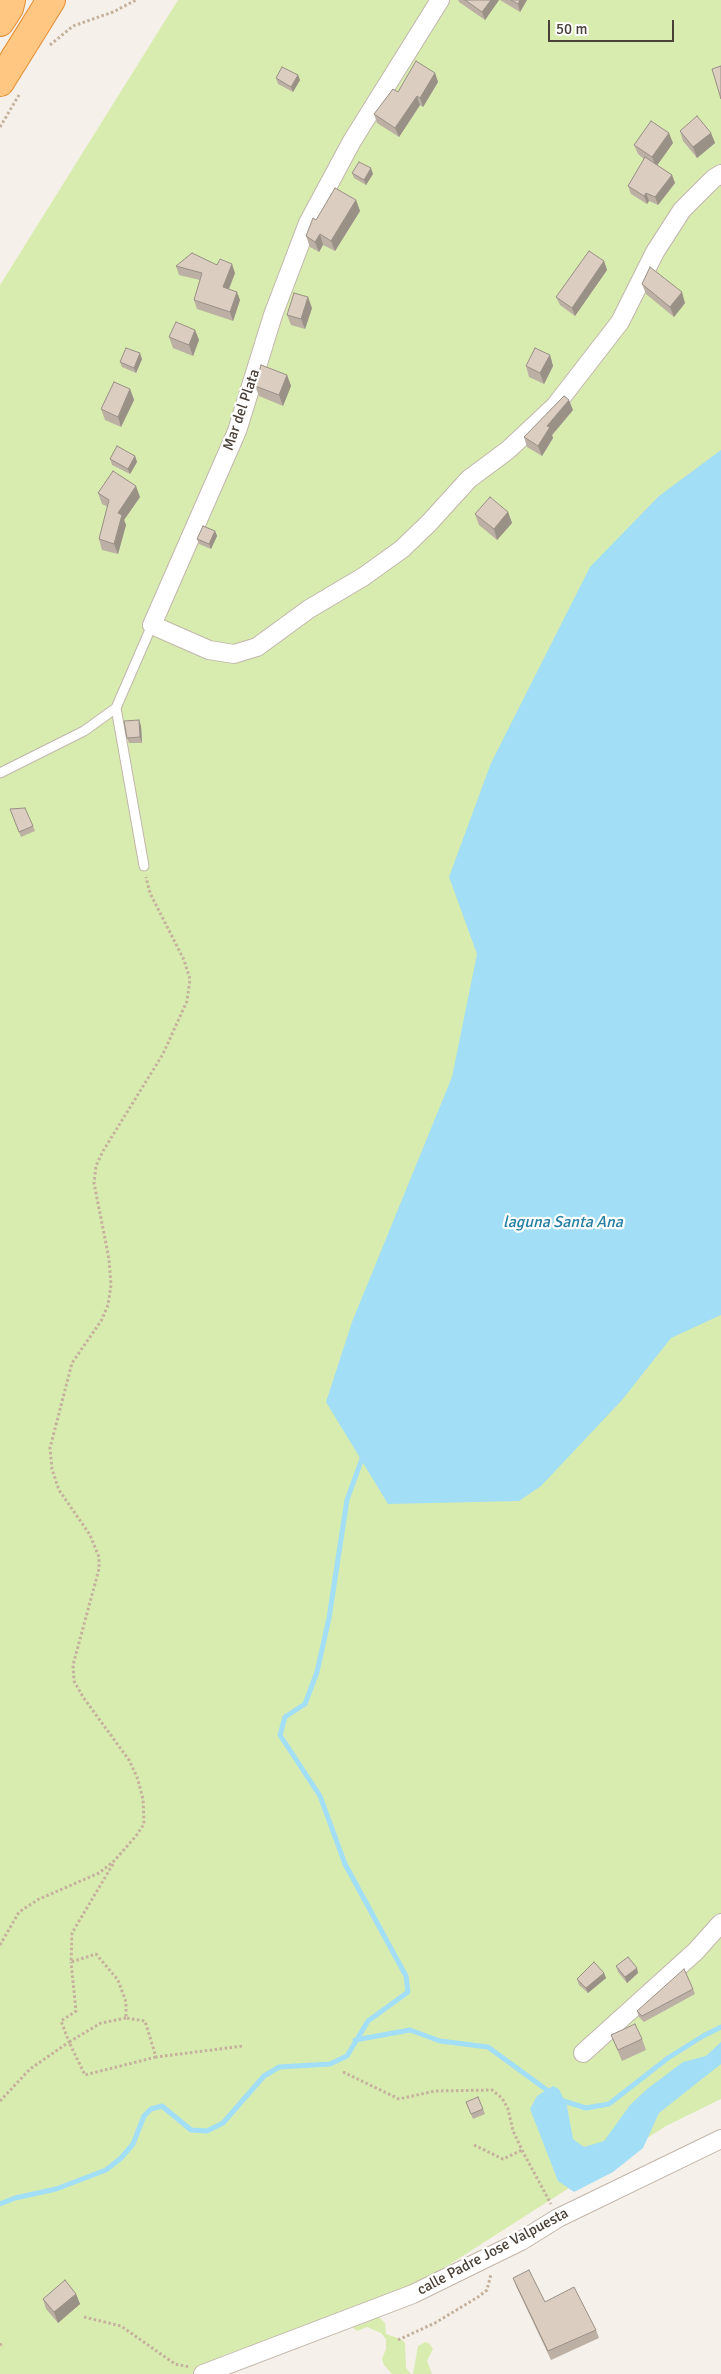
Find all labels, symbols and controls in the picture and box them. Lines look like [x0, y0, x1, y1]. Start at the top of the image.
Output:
scale bar [551, 10, 677, 42]
text: 50 m [556, 20, 587, 38]
street label: Mar del Plata [220, 367, 264, 453]
water label: laguna Santa Ana [503, 1213, 623, 1233]
street label: calle Padre Jose Valpuesta [414, 2204, 572, 2300]

